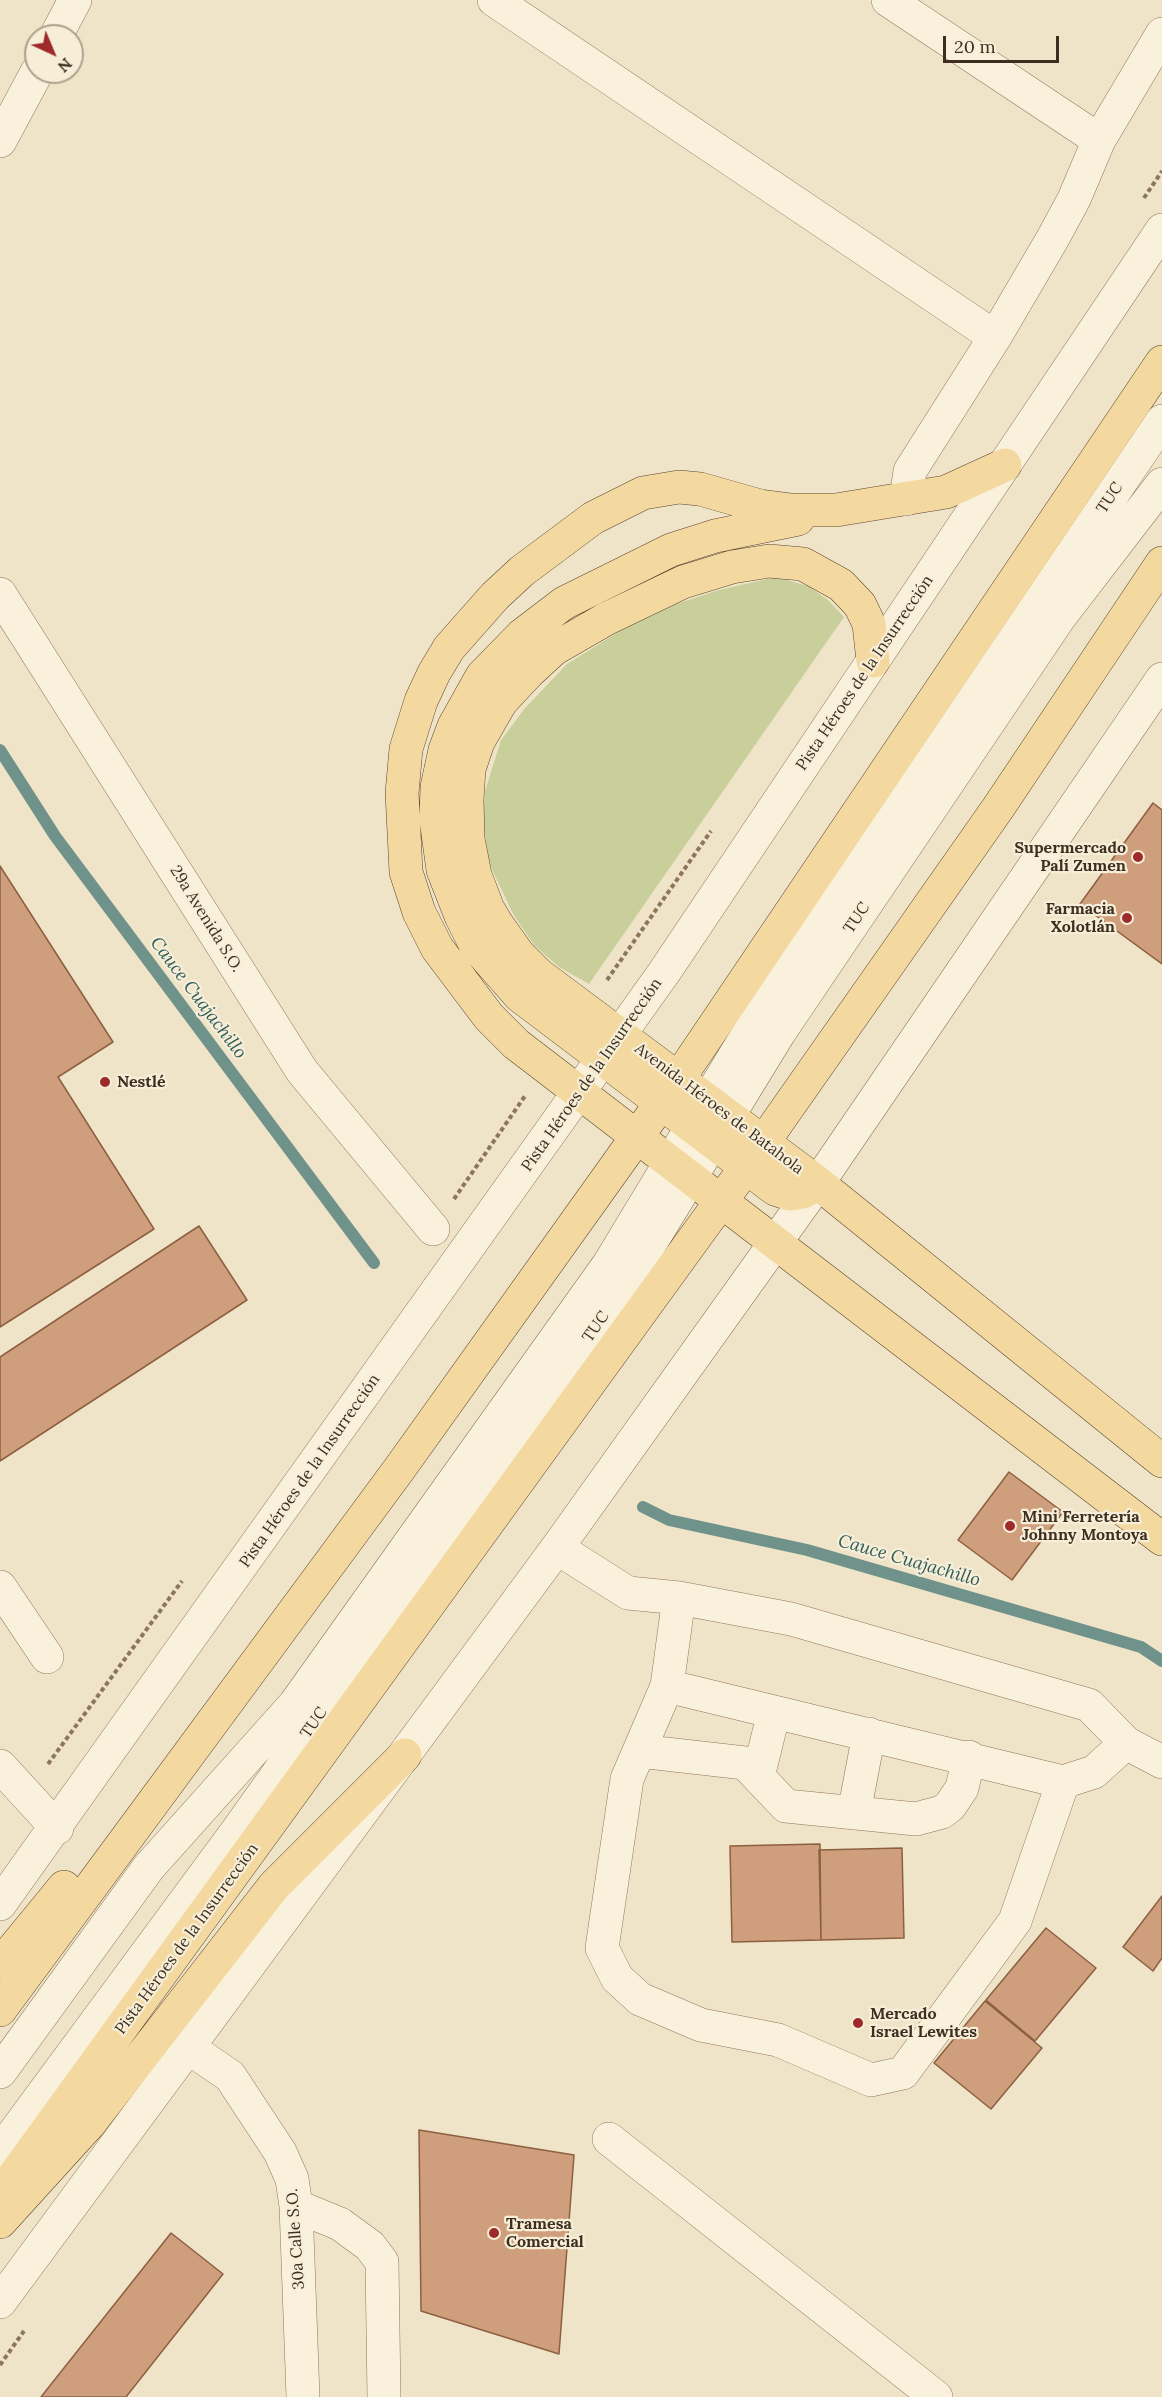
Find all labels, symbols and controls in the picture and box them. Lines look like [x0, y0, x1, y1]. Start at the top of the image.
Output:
north arrow [24, 24, 84, 84]
scale bar [946, 24, 1062, 62]
text: 20 m [954, 35, 996, 58]
text: N [54, 54, 77, 77]
street label: TUC [1093, 479, 1127, 517]
street label: Pista Héroes de la Insurrección [792, 572, 938, 774]
place label: Supermercado Palí Zumen [1015, 838, 1126, 876]
marker: Supermercado Palí Zumen [1131, 850, 1145, 864]
street label: 29a Avenida S.O. [166, 862, 246, 976]
street label: TUC [840, 899, 874, 937]
place label: Farmacia Xolotlán [1045, 899, 1115, 937]
marker: Farmacia Xolotlán [1120, 911, 1134, 925]
water label: Cauce Cuajachillo [145, 933, 251, 1063]
street label: Pista Héroes de la Insurrección [518, 975, 666, 1175]
street label: Avenida Héroes de Batahola [631, 1039, 807, 1179]
place label: Nestlé [117, 1072, 166, 1092]
marker: Nestlé [98, 1075, 112, 1089]
street label: TUC [579, 1308, 613, 1346]
street label: Pista Héroes de la Insurrección [236, 1371, 384, 1571]
place label: Mini Ferretería Johnny Montoya [1022, 1507, 1148, 1545]
marker: Mini Ferretería Johnny Montoya [1003, 1519, 1017, 1533]
water label: Cauce Cuajachillo [835, 1530, 983, 1592]
street label: TUC [297, 1704, 331, 1742]
street label: Pista Héroes de la Insurrección [111, 1840, 263, 2038]
place label: Mercado Israel Lewites [870, 2004, 977, 2042]
marker: Mercado Israel Lewites [851, 2016, 865, 2030]
street label: 30a Calle S.O. [283, 2188, 309, 2290]
place label: Tramesa Comercial [506, 2214, 584, 2252]
marker: Tramesa Comercial [487, 2226, 501, 2240]

